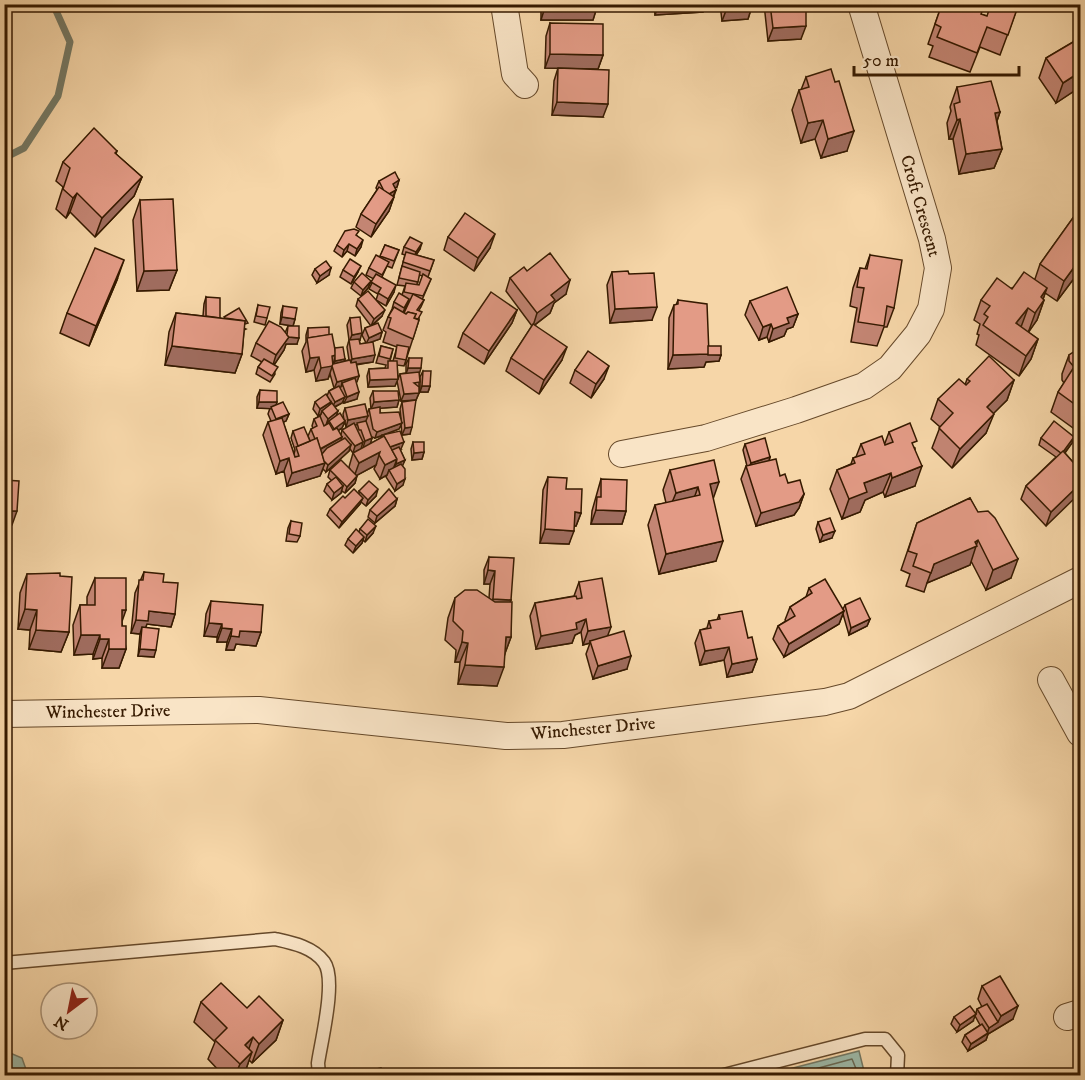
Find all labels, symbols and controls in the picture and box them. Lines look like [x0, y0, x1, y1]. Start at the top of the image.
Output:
scale bar [854, 39, 1019, 77]
text: 50 m [863, 50, 899, 72]
street label: Croft Crescent [895, 153, 945, 260]
street label: Winchester Drive [44, 700, 171, 724]
street label: Winchester Drive [529, 713, 656, 745]
north arrow [39, 981, 99, 1041]
text: N [51, 1011, 72, 1035]

